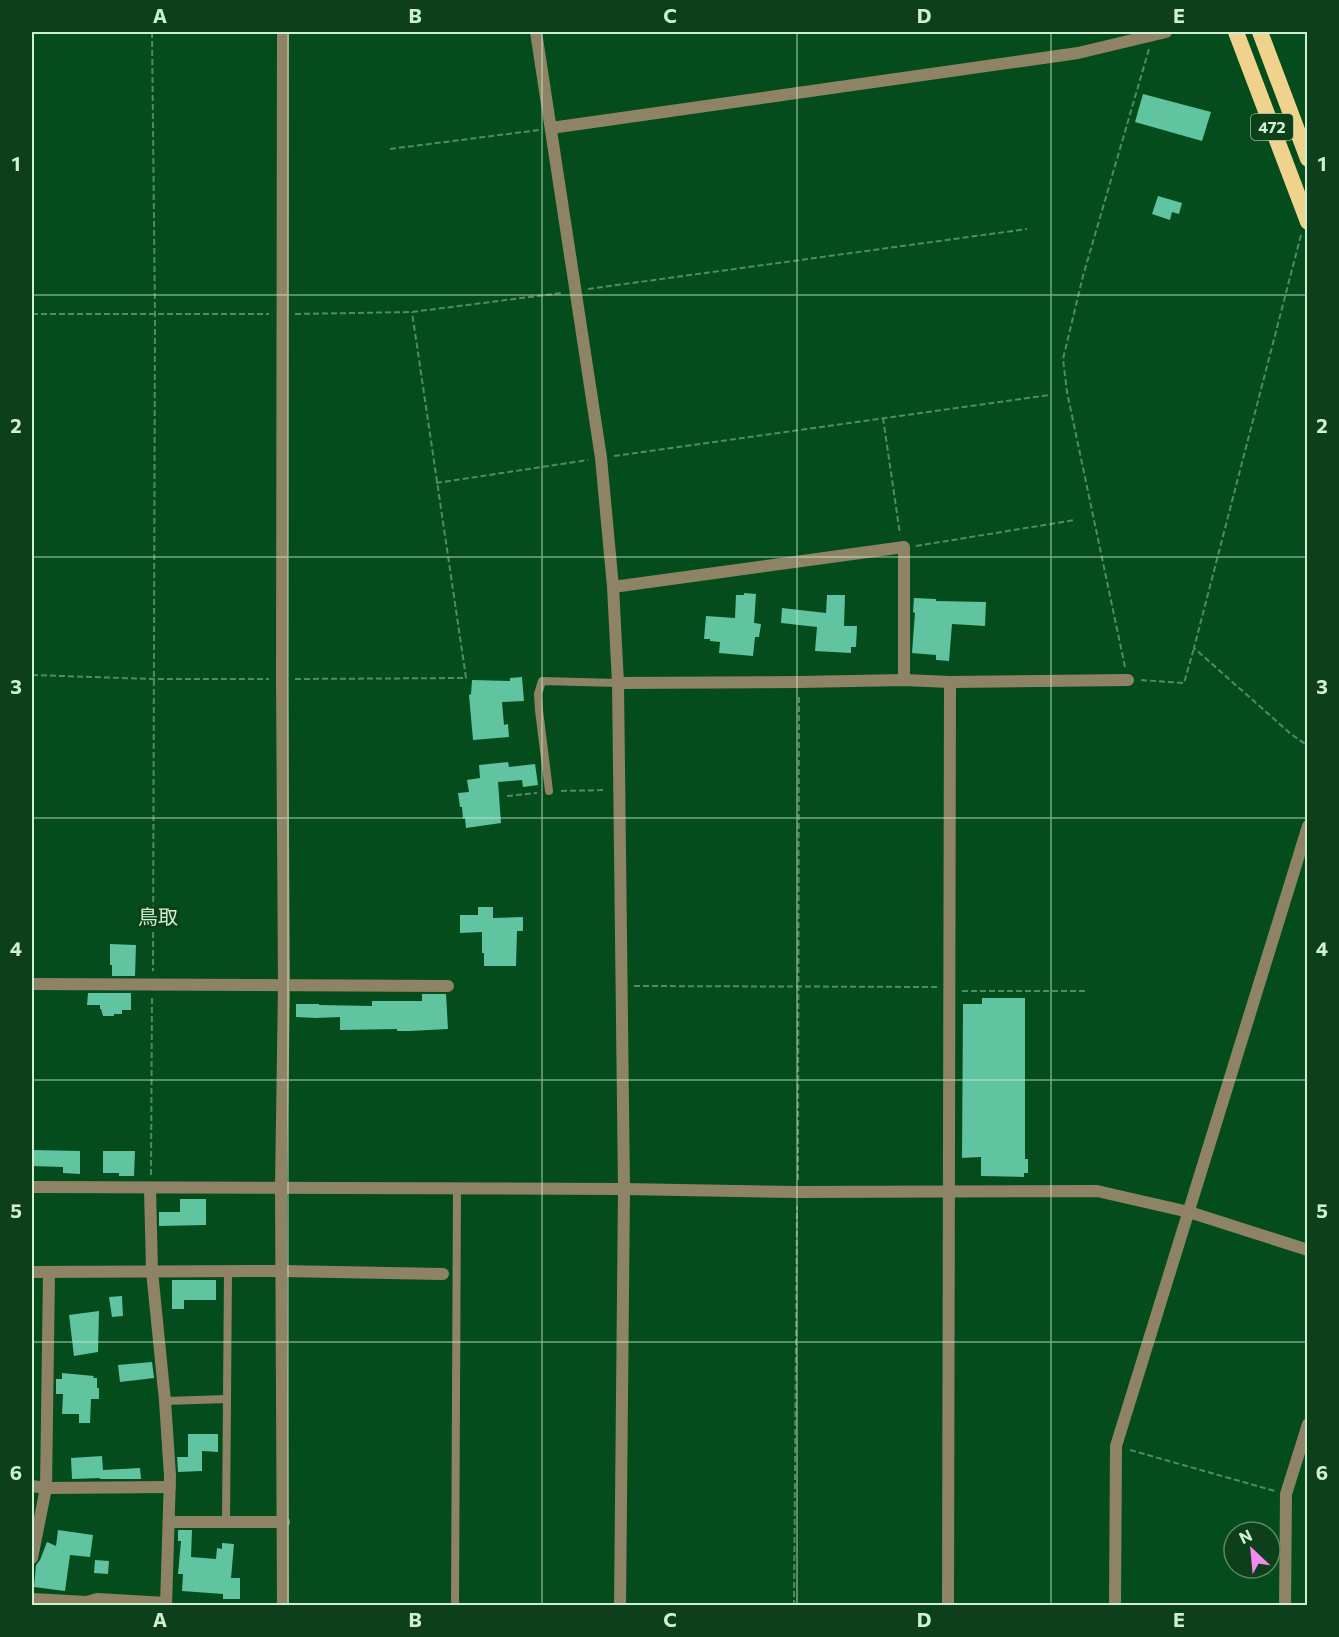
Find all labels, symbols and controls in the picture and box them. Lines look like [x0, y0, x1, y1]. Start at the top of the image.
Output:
text: A [153, 3, 167, 27]
text: B [408, 3, 422, 27]
text: C [663, 3, 677, 27]
text: D [917, 3, 931, 27]
text: E [1173, 3, 1185, 27]
road number: 472 [1251, 114, 1293, 140]
text: 1 [11, 151, 21, 175]
text: 1 [1317, 151, 1327, 175]
text: 2 [10, 413, 22, 437]
text: 2 [1316, 413, 1328, 437]
text: 3 [10, 674, 22, 698]
text: 3 [1316, 674, 1328, 698]
district label: 鳥取 [138, 904, 178, 928]
text: 4 [10, 936, 22, 960]
text: 4 [1316, 936, 1328, 960]
text: 5 [10, 1198, 22, 1222]
text: 5 [1316, 1198, 1328, 1222]
text: 6 [10, 1460, 22, 1484]
text: 6 [1316, 1460, 1328, 1484]
north arrow [1222, 1520, 1282, 1580]
text: N [1236, 1525, 1255, 1547]
text: A [153, 1607, 167, 1631]
text: B [408, 1607, 422, 1631]
text: C [663, 1607, 677, 1631]
text: D [917, 1607, 931, 1631]
text: E [1173, 1607, 1185, 1631]

